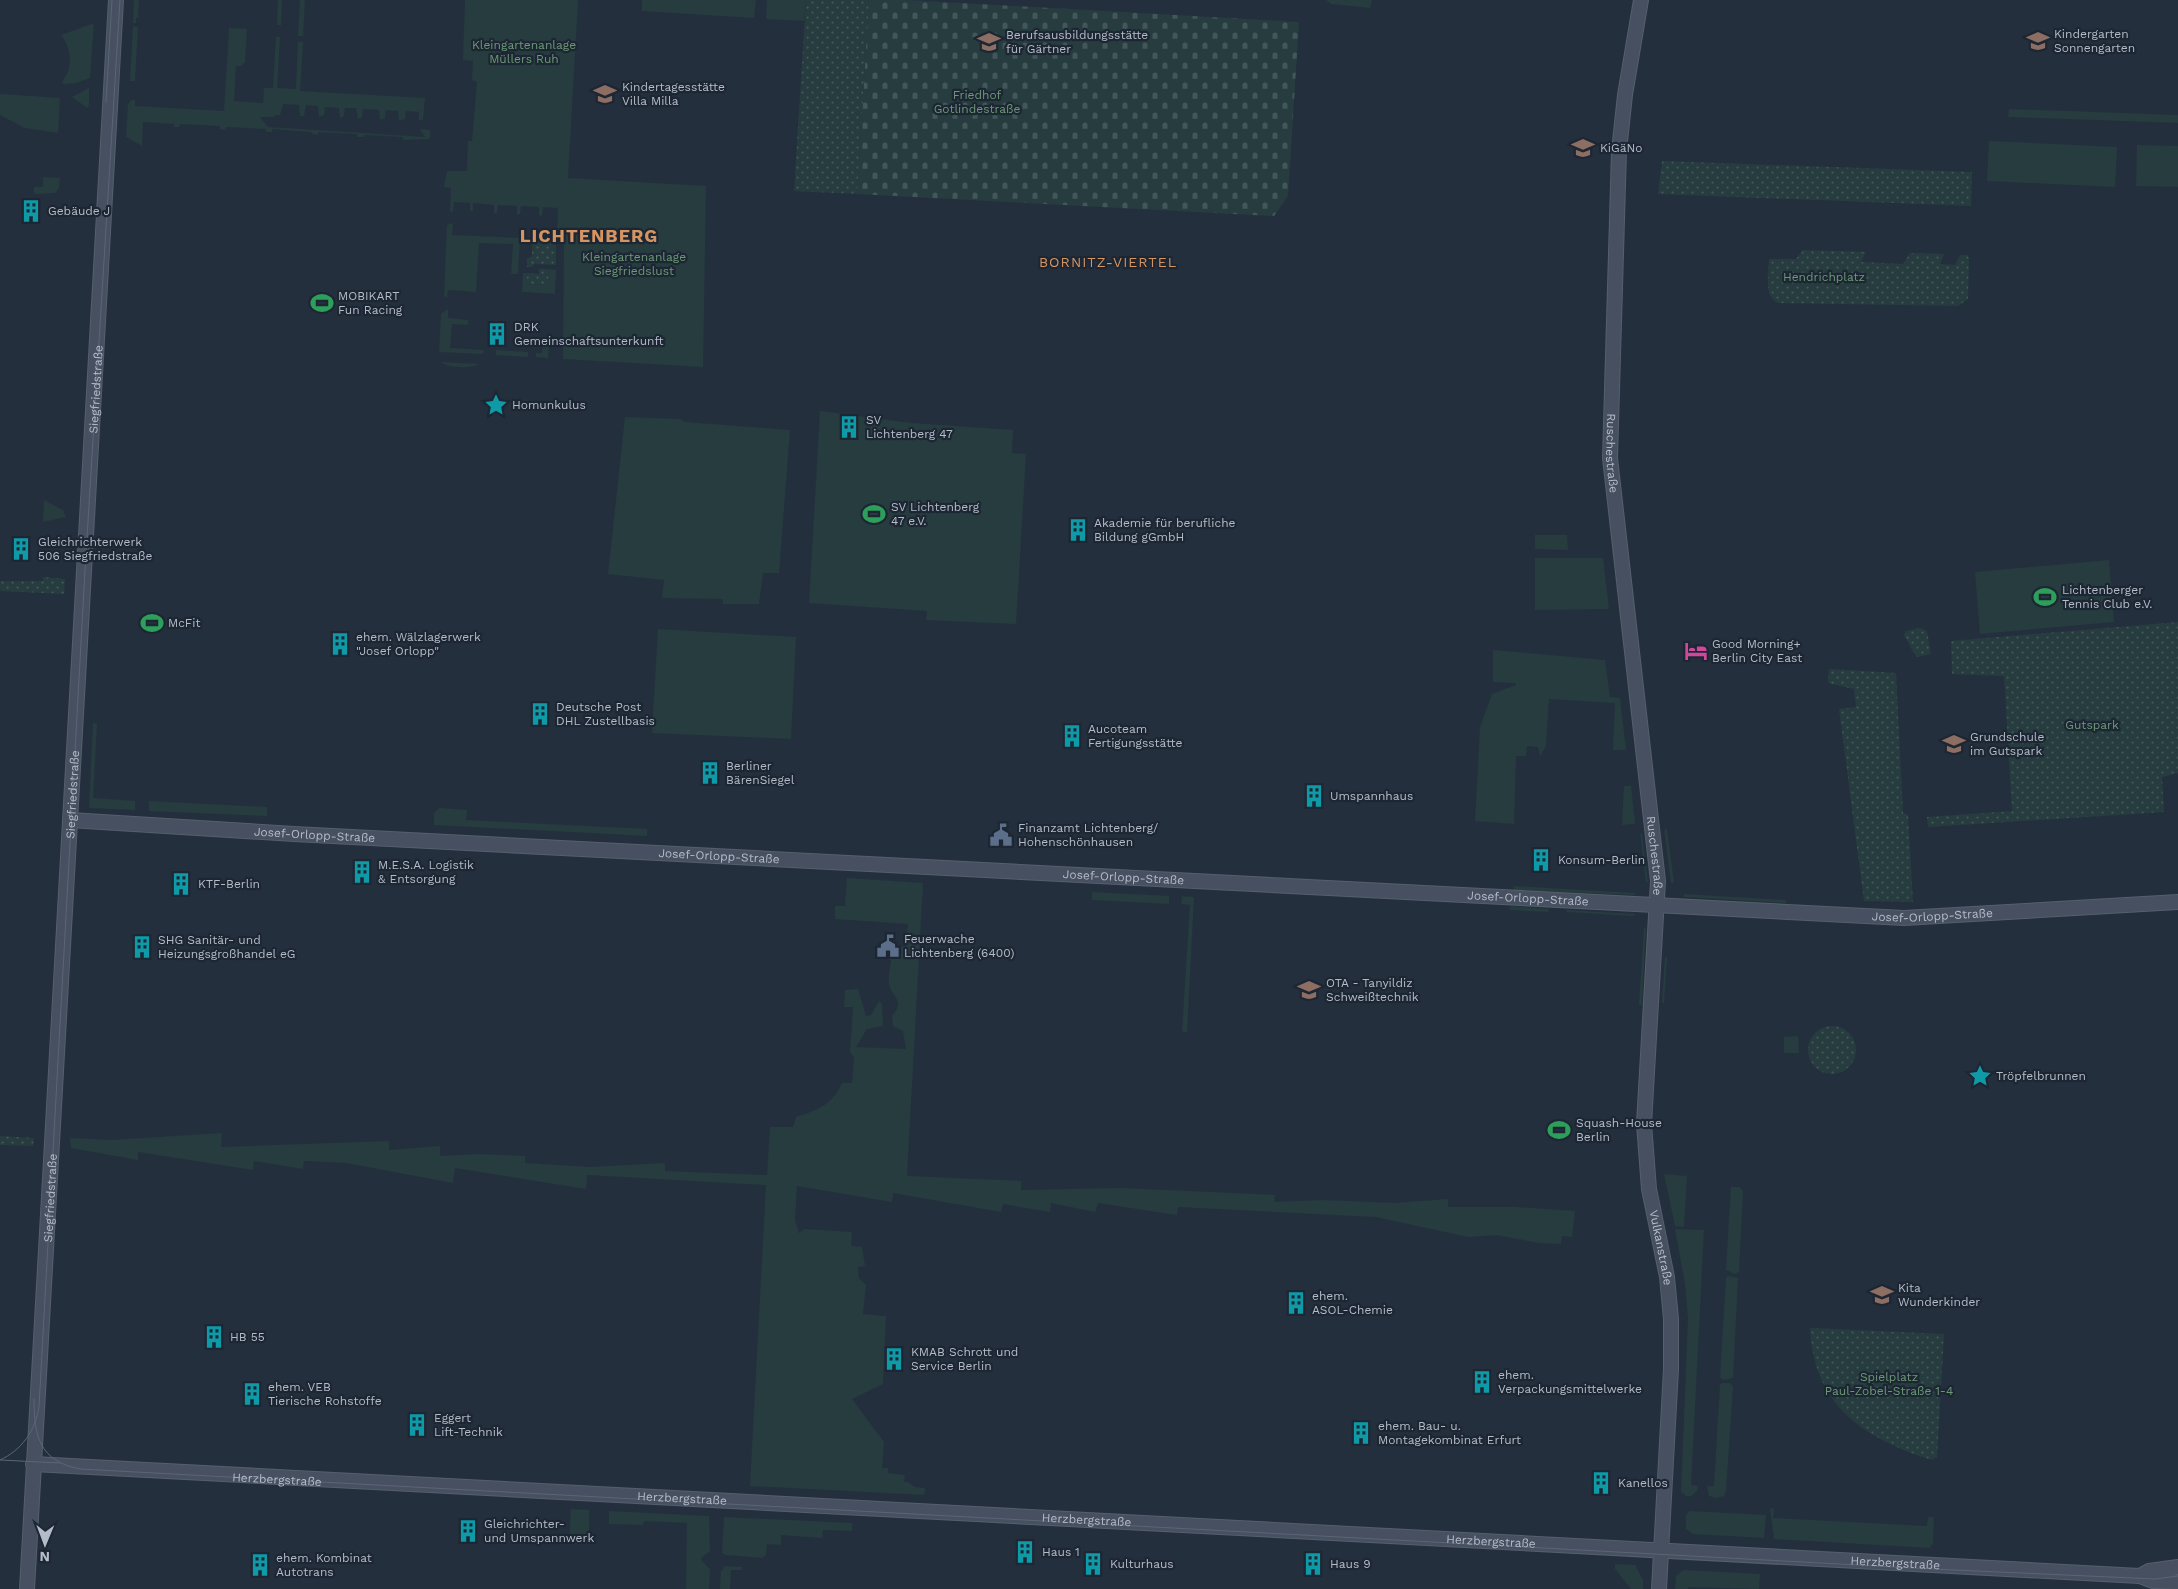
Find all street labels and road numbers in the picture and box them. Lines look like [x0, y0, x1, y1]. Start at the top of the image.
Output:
street label: Siegfriedstraße [86, 344, 106, 434]
street label: Ruschestraße [1603, 413, 1621, 494]
street label: Siegfriedstraße [63, 750, 82, 839]
street label: Ruschestraße [1644, 815, 1665, 896]
street label: Josef-Orlopp-Straße [253, 825, 376, 845]
street label: Josef-Orlopp-Straße [658, 846, 780, 866]
street label: Josef-Orlopp-Straße [1062, 867, 1185, 887]
street label: Josef-Orlopp-Straße [1467, 888, 1589, 909]
street label: Josef-Orlopp-Straße [1871, 906, 1993, 925]
street label: Siegfriedstraße [41, 1153, 60, 1243]
street label: Vulkanstraße [1646, 1209, 1675, 1286]
street label: Herzbergstraße [232, 1470, 322, 1489]
street label: Herzbergstraße [637, 1489, 727, 1508]
street label: Herzbergstraße [1041, 1511, 1132, 1529]
street label: Herzbergstraße [1446, 1532, 1536, 1551]
street label: Herzbergstraße [1850, 1554, 1941, 1572]

